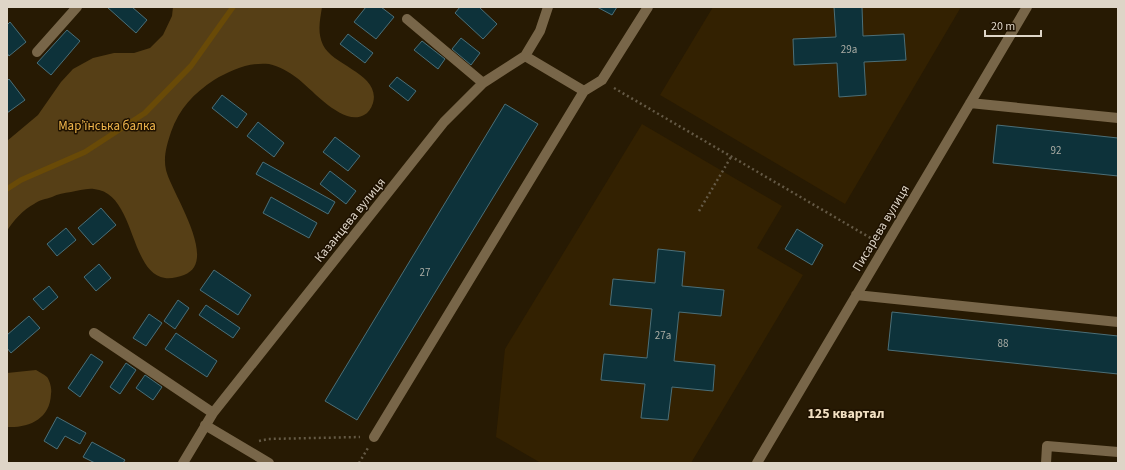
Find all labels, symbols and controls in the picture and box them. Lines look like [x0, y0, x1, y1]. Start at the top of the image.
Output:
scale bar [985, 12, 1041, 38]
text: 20 m [991, 18, 1015, 35]
house number: 29а [841, 42, 857, 57]
park label: Мар’їнська балка [58, 117, 156, 135]
house number: 92 [1051, 143, 1061, 158]
street label: Казанцева вулиця [310, 174, 390, 266]
street label: Писарева вулиця [848, 181, 914, 275]
house number: 27 [420, 265, 430, 280]
house number: 27а [655, 328, 671, 343]
house number: 88 [998, 336, 1009, 351]
district label: 125 квартал [807, 404, 885, 424]

